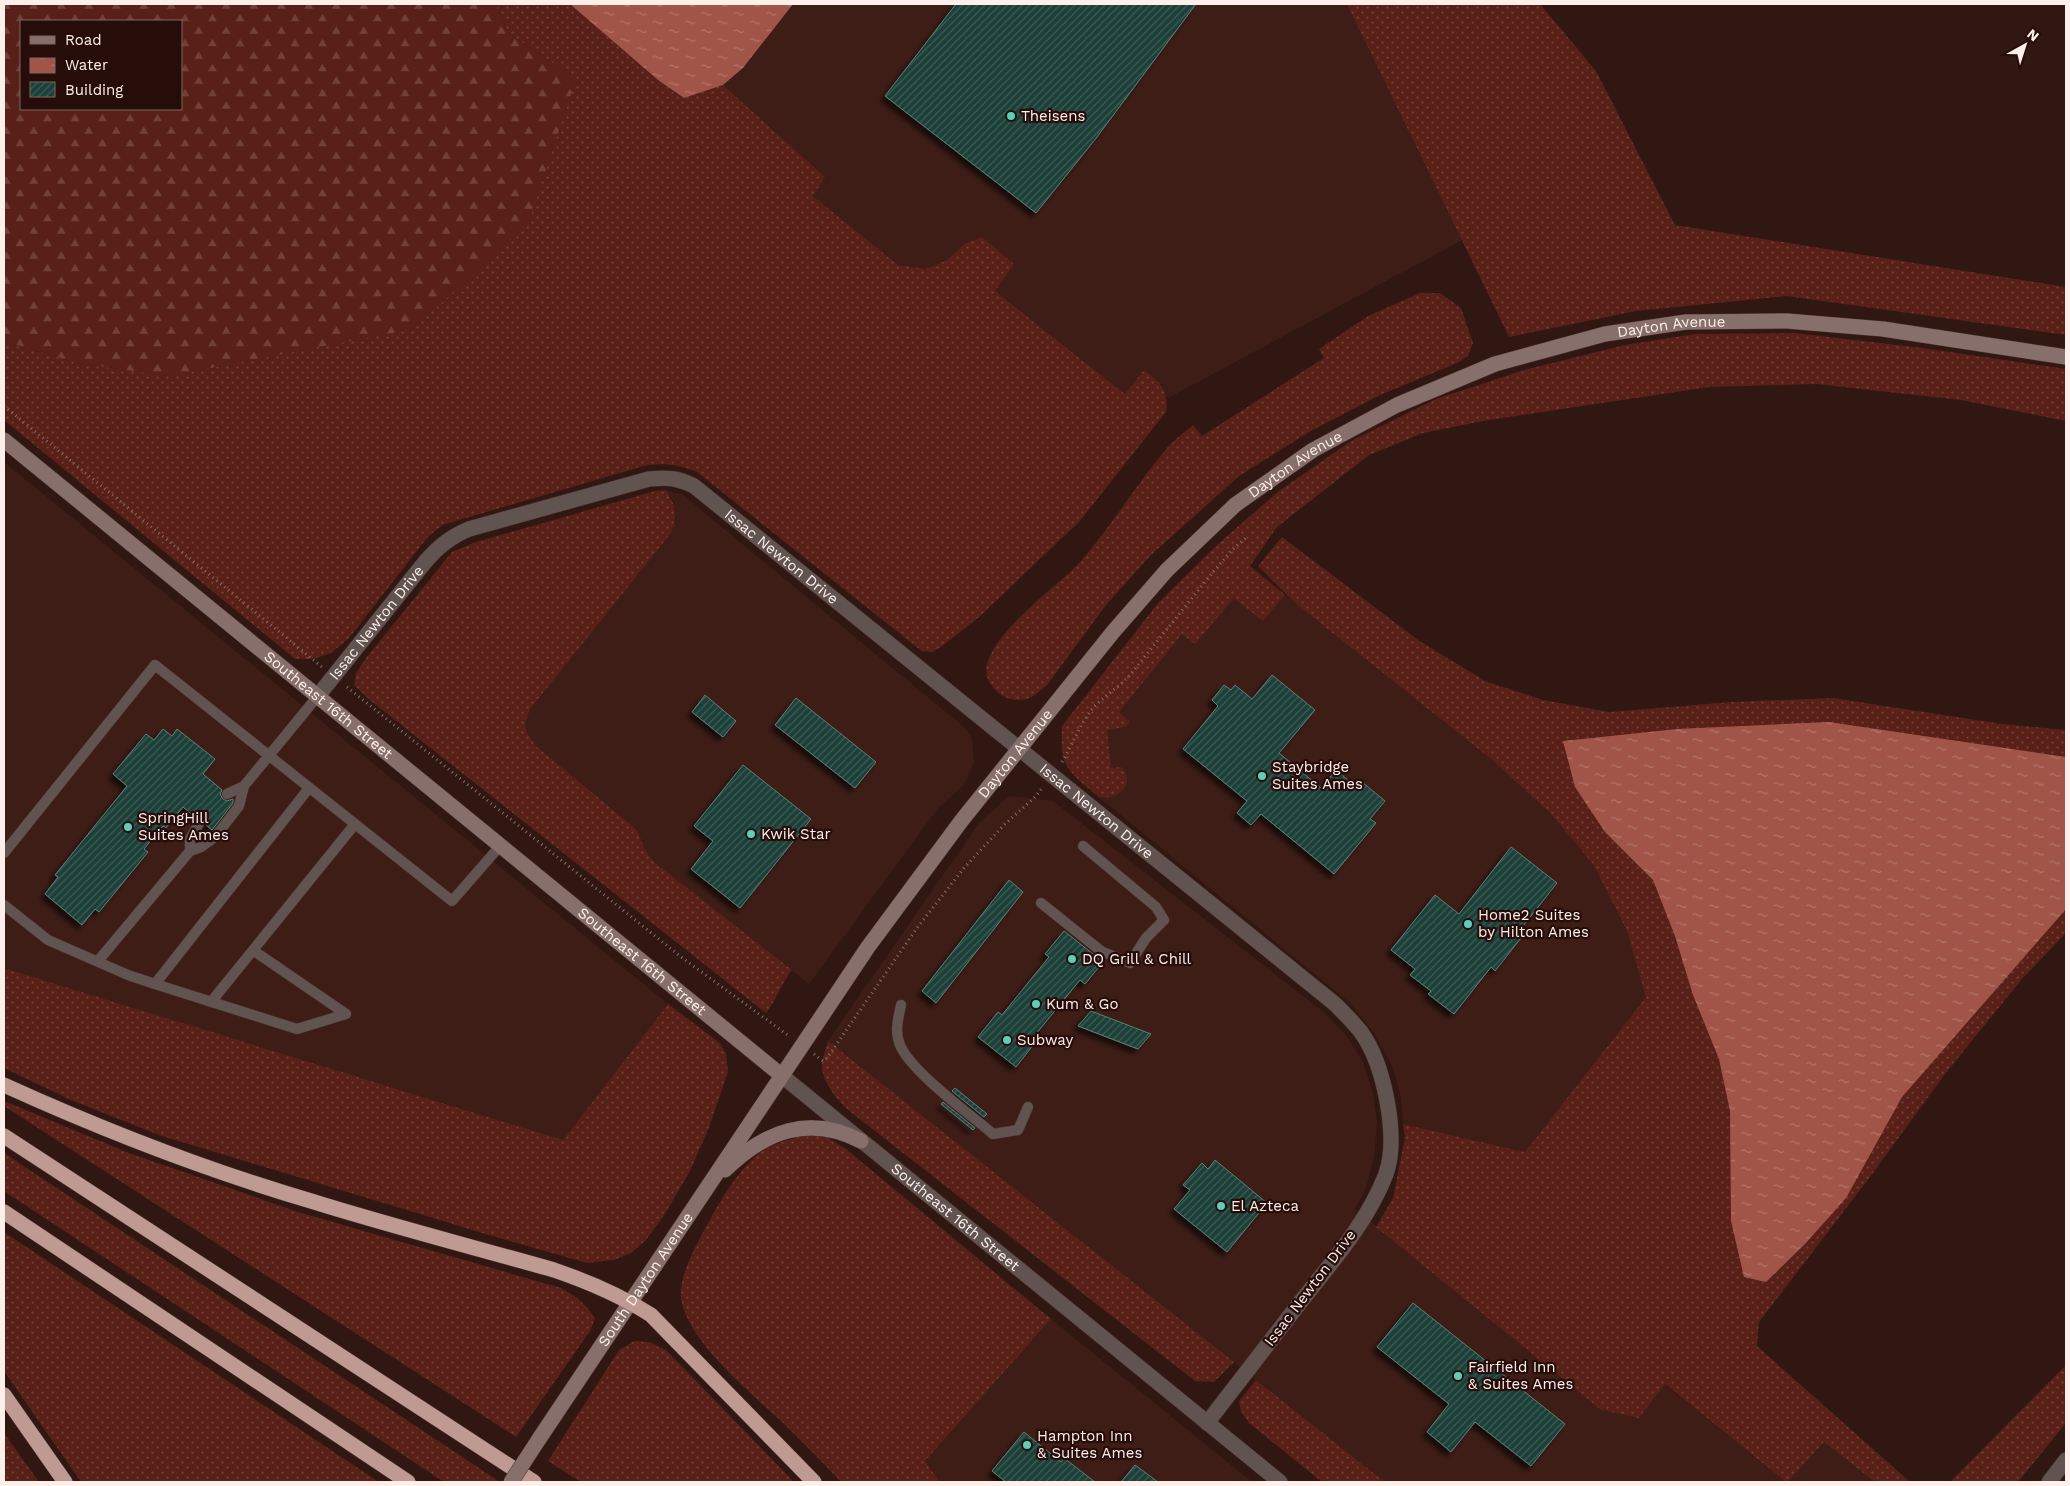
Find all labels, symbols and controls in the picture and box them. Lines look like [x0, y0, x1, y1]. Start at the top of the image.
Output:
legend [20, 20, 182, 110]
north arrow [2000, 20, 2050, 70]
text: N [2024, 25, 2042, 44]
text: Road [65, 31, 102, 49]
text: Water [65, 56, 108, 74]
text: Building [65, 81, 123, 99]
place label: Theisens [1021, 107, 1086, 125]
marker: Theisens [1005, 110, 1017, 122]
street label: Dayton Avenue [1616, 313, 1725, 341]
street label: Dayton Avenue [1245, 427, 1345, 502]
street label: Issac Newton Drive [721, 505, 842, 608]
street label: Issac Newton Drive [325, 562, 427, 684]
street label: Southeast 16th Street [261, 647, 397, 763]
street label: Dayton Avenue [974, 706, 1056, 802]
place label: Staybridge Suites Ames [1272, 758, 1363, 793]
street label: Issac Newton Drive [1036, 760, 1157, 863]
marker: Staybridge Suites Ames [1256, 770, 1268, 782]
place label: SpringHill Suites Ames [138, 809, 229, 844]
marker: SpringHill Suites Ames [122, 821, 134, 833]
place label: Kwik Star [761, 825, 831, 843]
marker: Kwik Star [745, 828, 757, 840]
street label: Southeast 16th Street [574, 904, 710, 1020]
place label: Home2 Suites by Hilton Ames [1478, 906, 1589, 941]
marker: Home2 Suites by Hilton Ames [1462, 918, 1474, 930]
place label: DQ Grill & Chill [1082, 950, 1192, 968]
marker: DQ Grill & Chill [1066, 953, 1078, 965]
place label: Kum & Go [1046, 995, 1118, 1013]
marker: Kum & Go [1030, 998, 1042, 1010]
place label: Subway [1017, 1031, 1073, 1049]
marker: Subway [1001, 1034, 1013, 1046]
street label: Southeast 16th Street [887, 1159, 1024, 1275]
place label: El Azteca [1231, 1197, 1299, 1215]
marker: El Azteca [1215, 1200, 1227, 1212]
street label: South Dayton Avenue [594, 1209, 697, 1350]
street label: Issac Newton Drive [1260, 1226, 1360, 1350]
place label: Fairfield Inn & Suites Ames [1468, 1358, 1573, 1393]
marker: Fairfield Inn & Suites Ames [1452, 1370, 1464, 1382]
place label: Hampton Inn & Suites Ames [1037, 1427, 1142, 1462]
marker: Hampton Inn & Suites Ames [1021, 1439, 1033, 1451]

